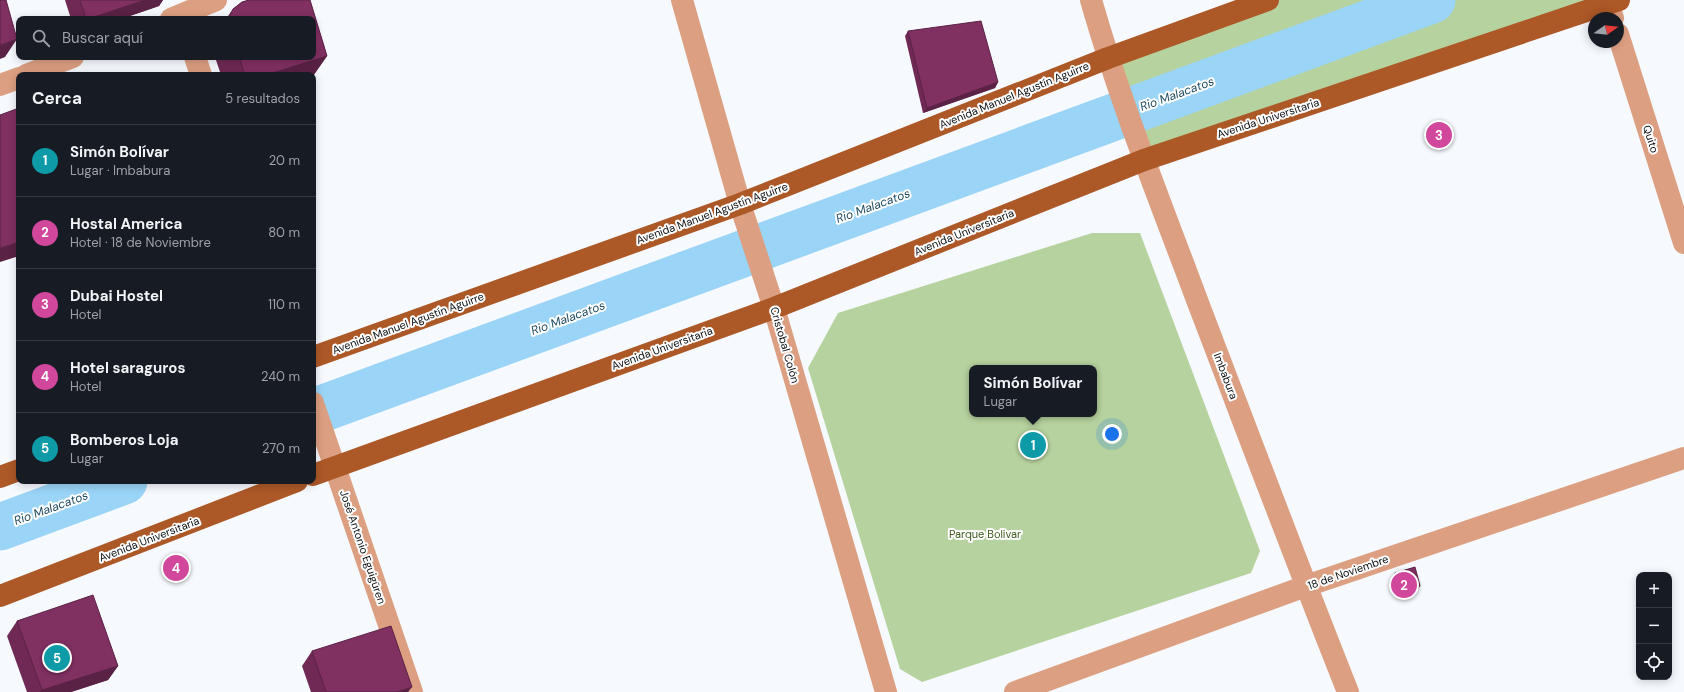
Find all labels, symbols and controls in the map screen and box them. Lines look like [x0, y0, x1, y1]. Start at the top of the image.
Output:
north arrow [1588, 12, 1624, 48]
search box [16, 16, 316, 60]
icon: search [30, 27, 52, 49]
text: Buscar aquí [62, 28, 143, 48]
street label: Avenida Manuel Agustín Aguirre [937, 58, 1091, 132]
water label: Rio Malacatos [1138, 73, 1216, 115]
text: Cerca [32, 87, 82, 109]
text: 5 resultados [225, 90, 300, 107]
street label: Avenida Universitaria [1215, 95, 1321, 141]
pin: 3 [1426, 120, 1452, 150]
street label: Quito [1640, 123, 1662, 155]
text: Simón Bolívar [70, 142, 169, 162]
text: 1 [43, 152, 47, 169]
text: 20 m [269, 152, 300, 169]
text: Lugar · Imbabura [70, 162, 170, 179]
street label: Avenida Manuel Agustín Aguirre [634, 179, 790, 247]
water label: Rio Malacatos [834, 185, 912, 227]
street label: Avenida Universitaria [912, 206, 1016, 258]
text: Hostal America [70, 214, 182, 234]
text: 2 [41, 224, 49, 241]
text: 80 m [268, 224, 300, 241]
text: Hotel · 18 de Noviembre [70, 234, 211, 251]
text: Dubai Hostel [70, 286, 163, 306]
street label: Avenida Manuel Agustín Aguirre [330, 289, 486, 357]
text: 3 [41, 296, 49, 313]
text: 110 m [268, 296, 300, 313]
water label: Rio Malacatos [529, 297, 607, 339]
street label: Cristobal Colón [767, 305, 803, 385]
text: Hotel [70, 306, 102, 323]
street label: Avenida Universitaria [610, 323, 714, 373]
street label: Imbabura [1211, 351, 1241, 401]
text: Hotel saraguros [70, 358, 185, 378]
popup [969, 365, 1097, 417]
text: 4 [41, 368, 49, 385]
text: 240 m [261, 368, 300, 385]
text: Simón Bolívar [984, 373, 1082, 393]
text: Hotel [70, 378, 102, 395]
text: Lugar [984, 393, 1017, 410]
your location [1102, 424, 1122, 444]
text: Bomberos Loja [70, 430, 178, 450]
pin: 1 [1020, 430, 1046, 460]
text: 5 [41, 440, 49, 457]
text: 270 m [262, 440, 300, 457]
text: Lugar [70, 450, 103, 467]
water label: Rio Malacatos [12, 487, 90, 529]
street label: José Antonio Eguigüren [337, 488, 389, 606]
street label: Avenida Universitaria [97, 513, 201, 565]
park label: Parque Bolivar [949, 527, 1021, 541]
street label: 18 de Noviembre [1306, 552, 1390, 592]
pin: 4 [163, 553, 189, 583]
pin: 2 [1391, 570, 1417, 600]
map controls [1636, 572, 1672, 680]
button: + [1636, 572, 1672, 608]
button: − [1636, 608, 1672, 644]
pin: 5 [44, 643, 70, 673]
button: locate [1636, 644, 1672, 680]

